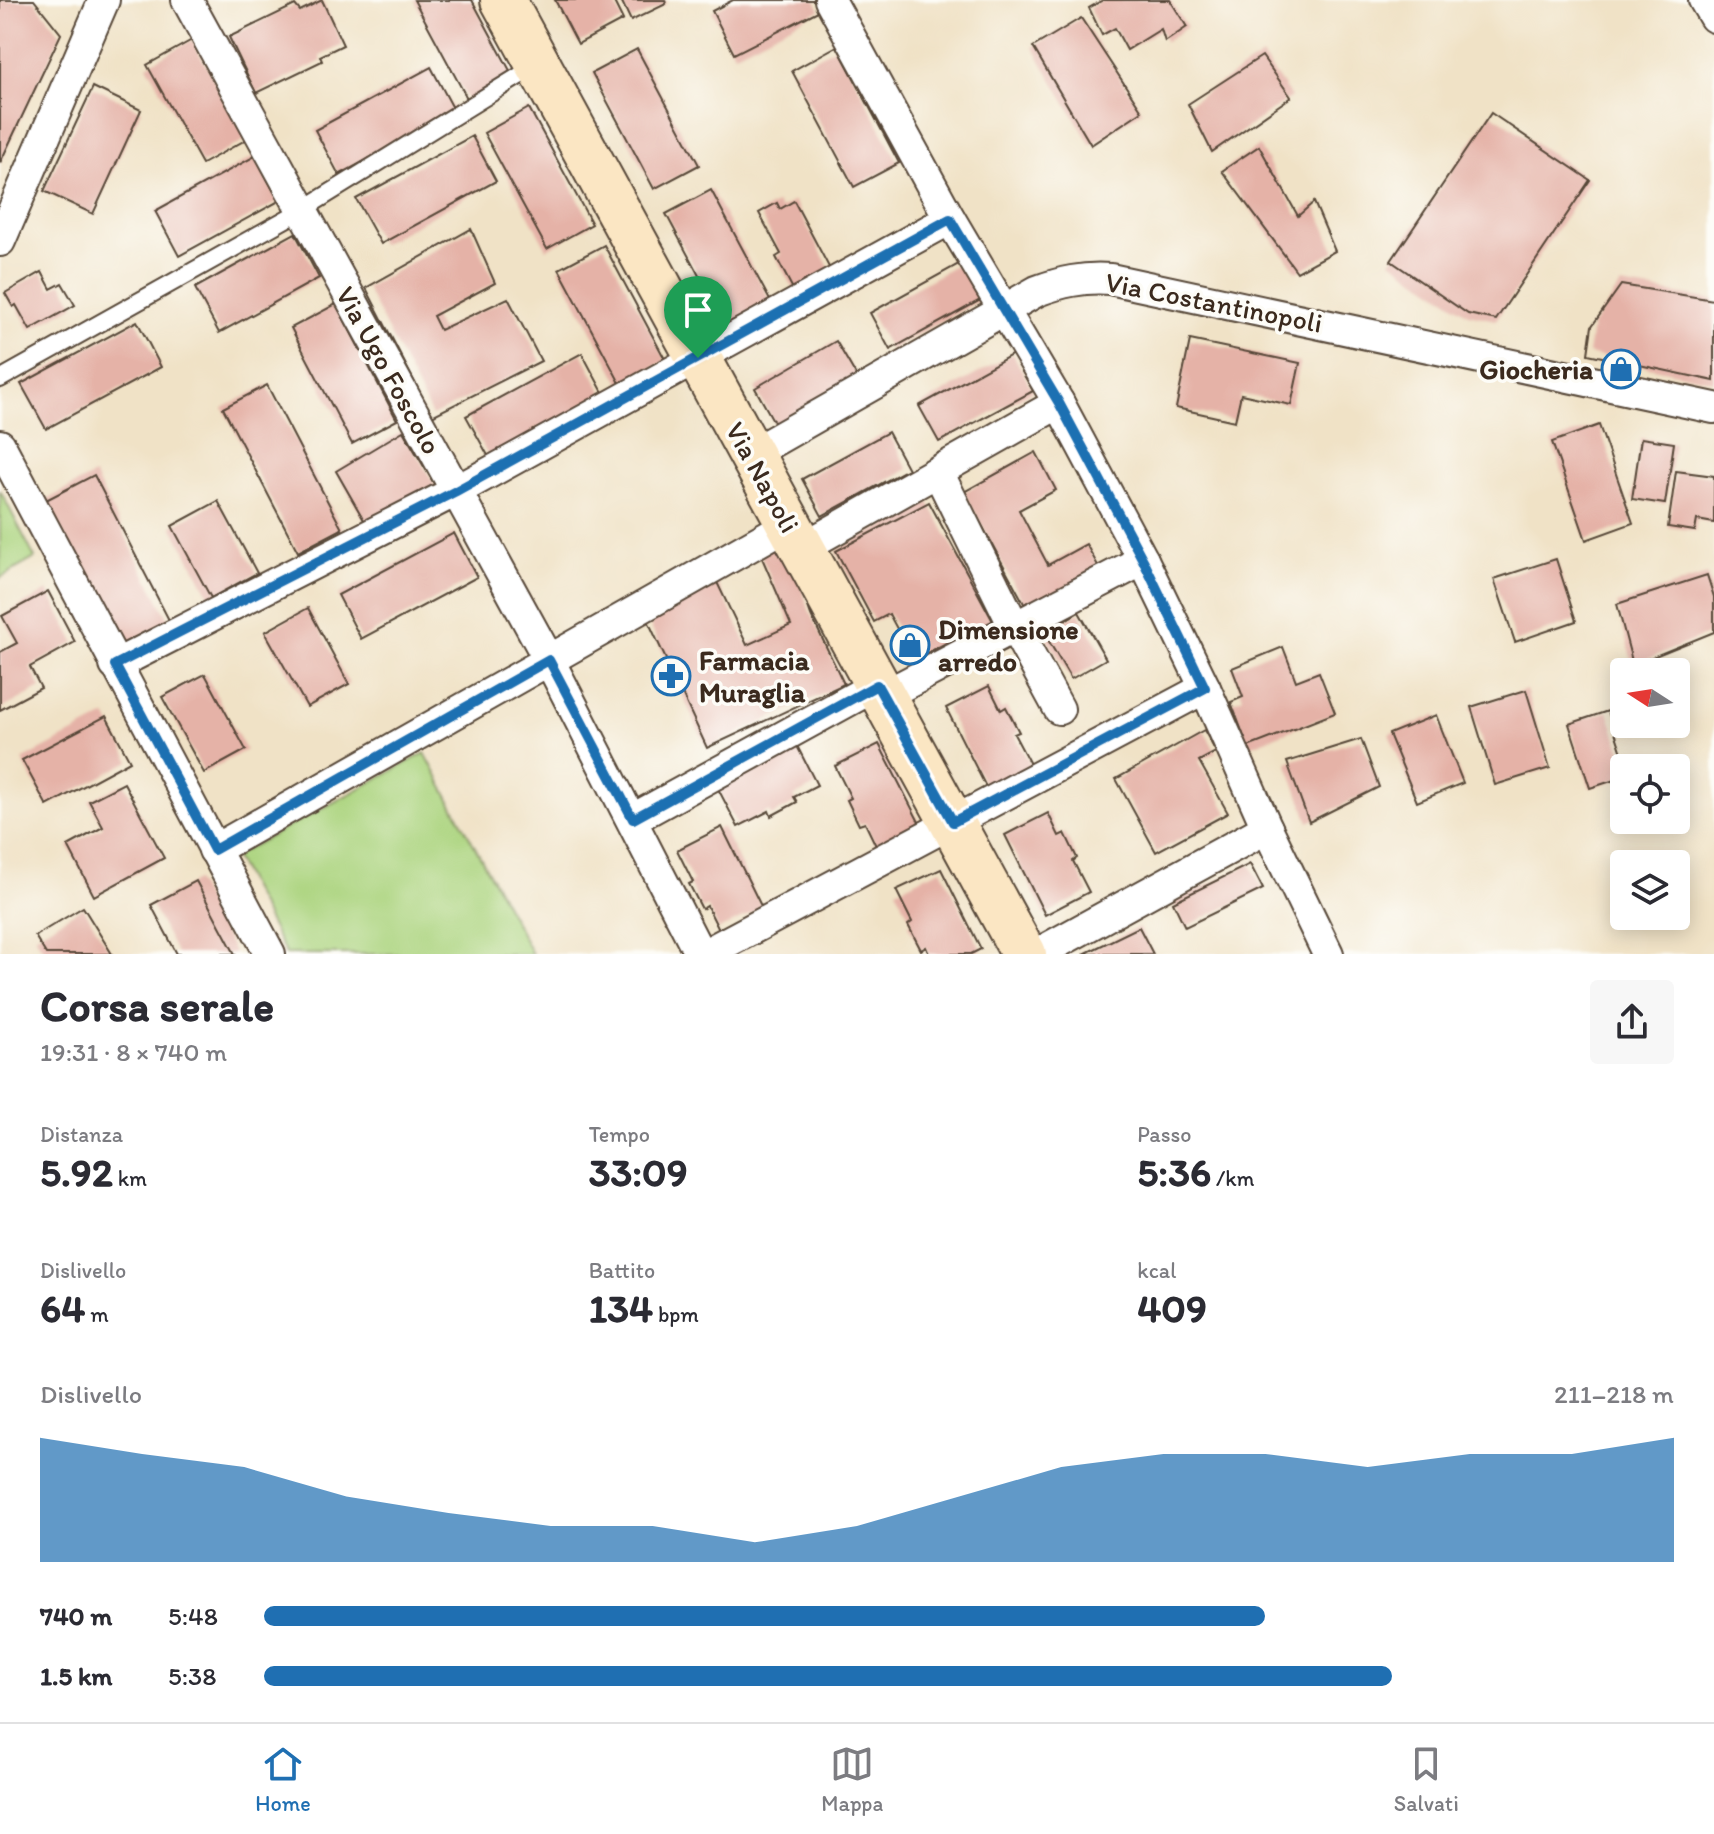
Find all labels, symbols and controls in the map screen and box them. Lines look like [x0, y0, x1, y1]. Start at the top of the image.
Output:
street label: Via Costantinopoli [1103, 264, 1325, 340]
pin [664, 276, 732, 358]
street label: Via Ugo Foscolo [329, 280, 449, 460]
icon: arrive [676, 288, 720, 332]
shop icon: Giocheria [1600, 348, 1642, 390]
place label: Giocheria [1479, 352, 1593, 386]
street label: Via Napoli [719, 416, 807, 538]
place label: Dimensione arredo [938, 612, 1079, 678]
shop icon: Dimensione arredo [889, 624, 931, 666]
place label: Farmacia Muraglia [699, 643, 810, 709]
pharmacy icon: Farmacia Muraglia [650, 655, 692, 697]
north arrow [1610, 658, 1690, 738]
map controls [1610, 658, 1690, 930]
button: locate [1610, 754, 1690, 834]
button: layers [1610, 850, 1690, 930]
text: Corsa serale [40, 979, 274, 1032]
button: share [1590, 980, 1674, 1064]
text: 19:31 · 8 × 740 m [40, 1036, 227, 1068]
text: Distanza [40, 1121, 123, 1148]
text: Tempo [589, 1121, 650, 1148]
text: Passo [1137, 1121, 1191, 1148]
text: 5.92 [40, 1148, 113, 1196]
text: 33:09 [589, 1148, 688, 1196]
text: 5:36 [1137, 1148, 1211, 1196]
text: km [113, 1165, 147, 1192]
text: /km [1211, 1165, 1254, 1192]
text: Dislivello [40, 1257, 126, 1284]
text: Battito [589, 1257, 655, 1284]
text: kcal [1137, 1257, 1176, 1284]
text: 64 [40, 1284, 85, 1332]
text: 134 [589, 1284, 653, 1332]
text: 409 [1137, 1284, 1207, 1332]
text: m [85, 1301, 109, 1328]
text: bpm [653, 1301, 699, 1328]
text: Dislivello [40, 1378, 142, 1410]
text: 211–218 m [1554, 1378, 1674, 1410]
text: 740 m [40, 1600, 112, 1632]
text: 5:48 [168, 1600, 218, 1632]
text: 1.5 km [40, 1660, 112, 1692]
text: 5:38 [168, 1660, 216, 1692]
tab: Home [255, 1742, 311, 1817]
tab: Mappa [821, 1742, 883, 1817]
tab: Salvati [1394, 1742, 1459, 1817]

